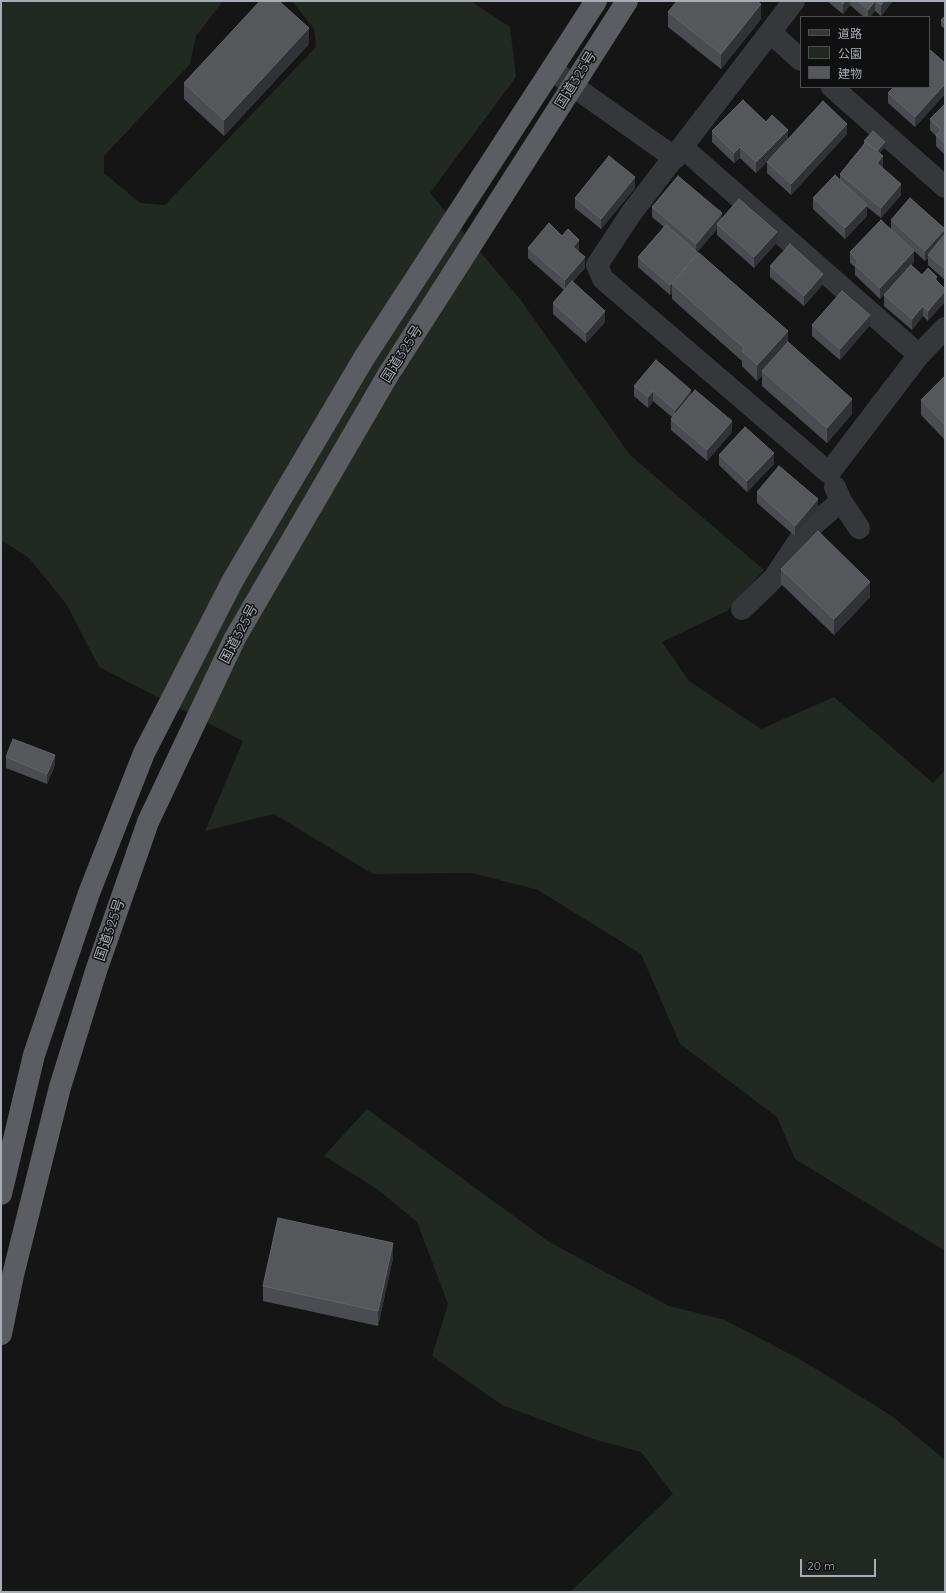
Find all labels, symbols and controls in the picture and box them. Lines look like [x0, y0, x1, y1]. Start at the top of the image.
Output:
legend [800, 16, 930, 88]
text: 道路 [838, 26, 862, 41]
text: 公園 [838, 46, 862, 61]
street label: 国道325号 [552, 48, 600, 112]
text: 建物 [838, 66, 862, 81]
street label: 国道325号 [378, 322, 426, 386]
street label: 国道325号 [216, 601, 262, 667]
street label: 国道325号 [92, 897, 128, 963]
scale bar [802, 1551, 878, 1577]
text: 20 m [807, 1558, 835, 1573]

